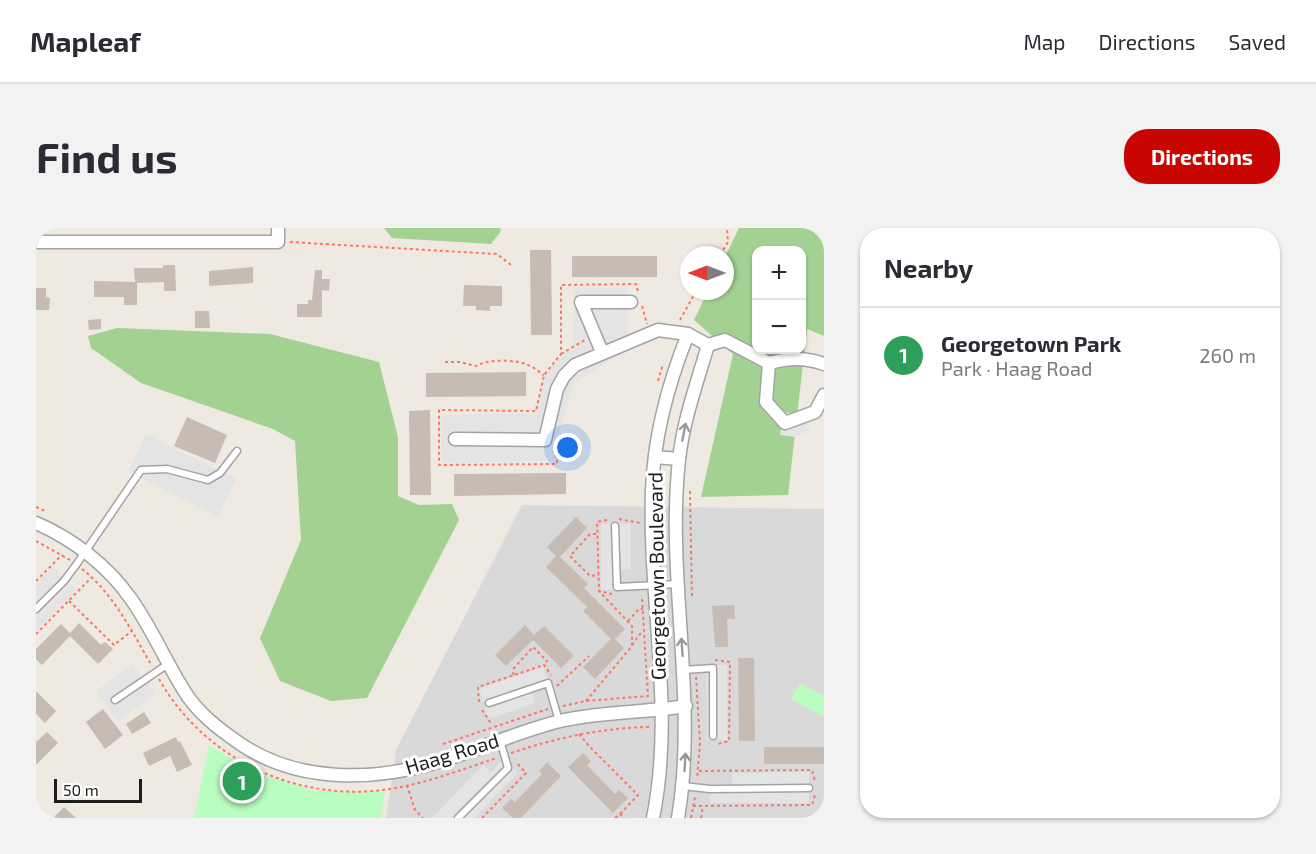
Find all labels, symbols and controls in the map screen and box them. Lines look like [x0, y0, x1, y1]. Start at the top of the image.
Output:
text: Mapleaf [30, 24, 141, 58]
text: Map [1023, 29, 1066, 54]
text: Directions [1099, 29, 1195, 54]
text: Saved [1228, 29, 1286, 54]
button: Directions [1124, 129, 1280, 184]
text: Find us [36, 131, 178, 181]
north arrow [680, 246, 734, 300]
map controls [752, 246, 806, 354]
button: + [752, 246, 806, 300]
text: Nearby [884, 252, 973, 283]
button: − [752, 300, 806, 354]
text: Georgetown Park [941, 330, 1121, 356]
text: 1 [899, 343, 908, 367]
text: 260 m [1199, 343, 1256, 367]
text: Park · Haag Road [941, 356, 1092, 380]
one-way arrow [679, 423, 690, 442]
your location [553, 433, 582, 462]
street label: Georgetown Boulevard [642, 472, 670, 680]
one-way arrow [676, 638, 687, 658]
street label: Haag Road [402, 727, 502, 779]
one-way arrow [679, 753, 690, 773]
pin: 1 [222, 758, 262, 804]
scale bar [54, 776, 142, 804]
text: 50 m [63, 780, 99, 799]

